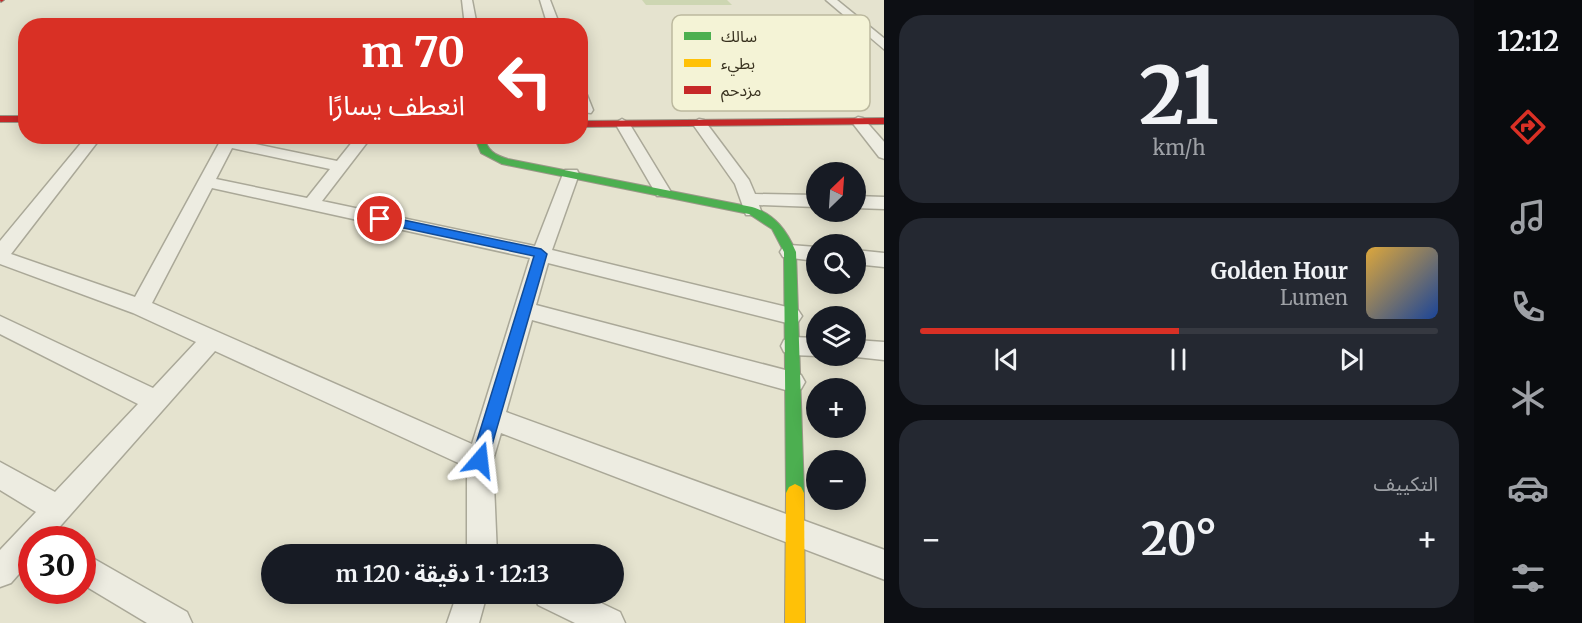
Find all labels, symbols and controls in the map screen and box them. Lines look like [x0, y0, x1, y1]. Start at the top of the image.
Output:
legend [672, 15, 870, 111]
text: 12:12 [1497, 24, 1559, 58]
text: 70 m [361, 26, 465, 78]
text: سالك [721, 26, 757, 46]
icon: left [486, 42, 564, 120]
text: 21 [1139, 47, 1219, 145]
text: بطيء [721, 53, 755, 76]
text: مزدحم [721, 80, 761, 103]
text: انعطف يسارًا [327, 88, 465, 122]
icon: directions [1507, 106, 1549, 148]
text: km/h [1153, 135, 1205, 160]
north arrow [806, 162, 866, 222]
map controls [806, 162, 866, 510]
pin [354, 193, 405, 244]
icon: music [1507, 196, 1549, 238]
icon: arrive [363, 202, 396, 235]
button: search [806, 234, 866, 294]
text: Golden Hour [1211, 257, 1348, 285]
text: Lumen [1280, 285, 1348, 310]
icon: phone [1507, 286, 1549, 328]
button: layers [806, 306, 866, 366]
icon: previous [990, 343, 1023, 376]
icon: pause [1162, 343, 1195, 376]
icon: next [1335, 343, 1368, 376]
icon: climate [1507, 377, 1549, 419]
button: + [806, 378, 866, 438]
position arrow [448, 428, 512, 492]
button: − [806, 450, 866, 510]
icon: car [1507, 467, 1549, 509]
text: التكييف [1374, 471, 1438, 496]
text: 20° [1141, 511, 1217, 567]
text: − [920, 519, 942, 560]
text: + [1416, 519, 1438, 560]
speed limit sign: 30 [18, 526, 96, 604]
icon: filters [1507, 557, 1549, 599]
text: 12:13 · 1 دقيقة · 120 m [336, 560, 549, 588]

